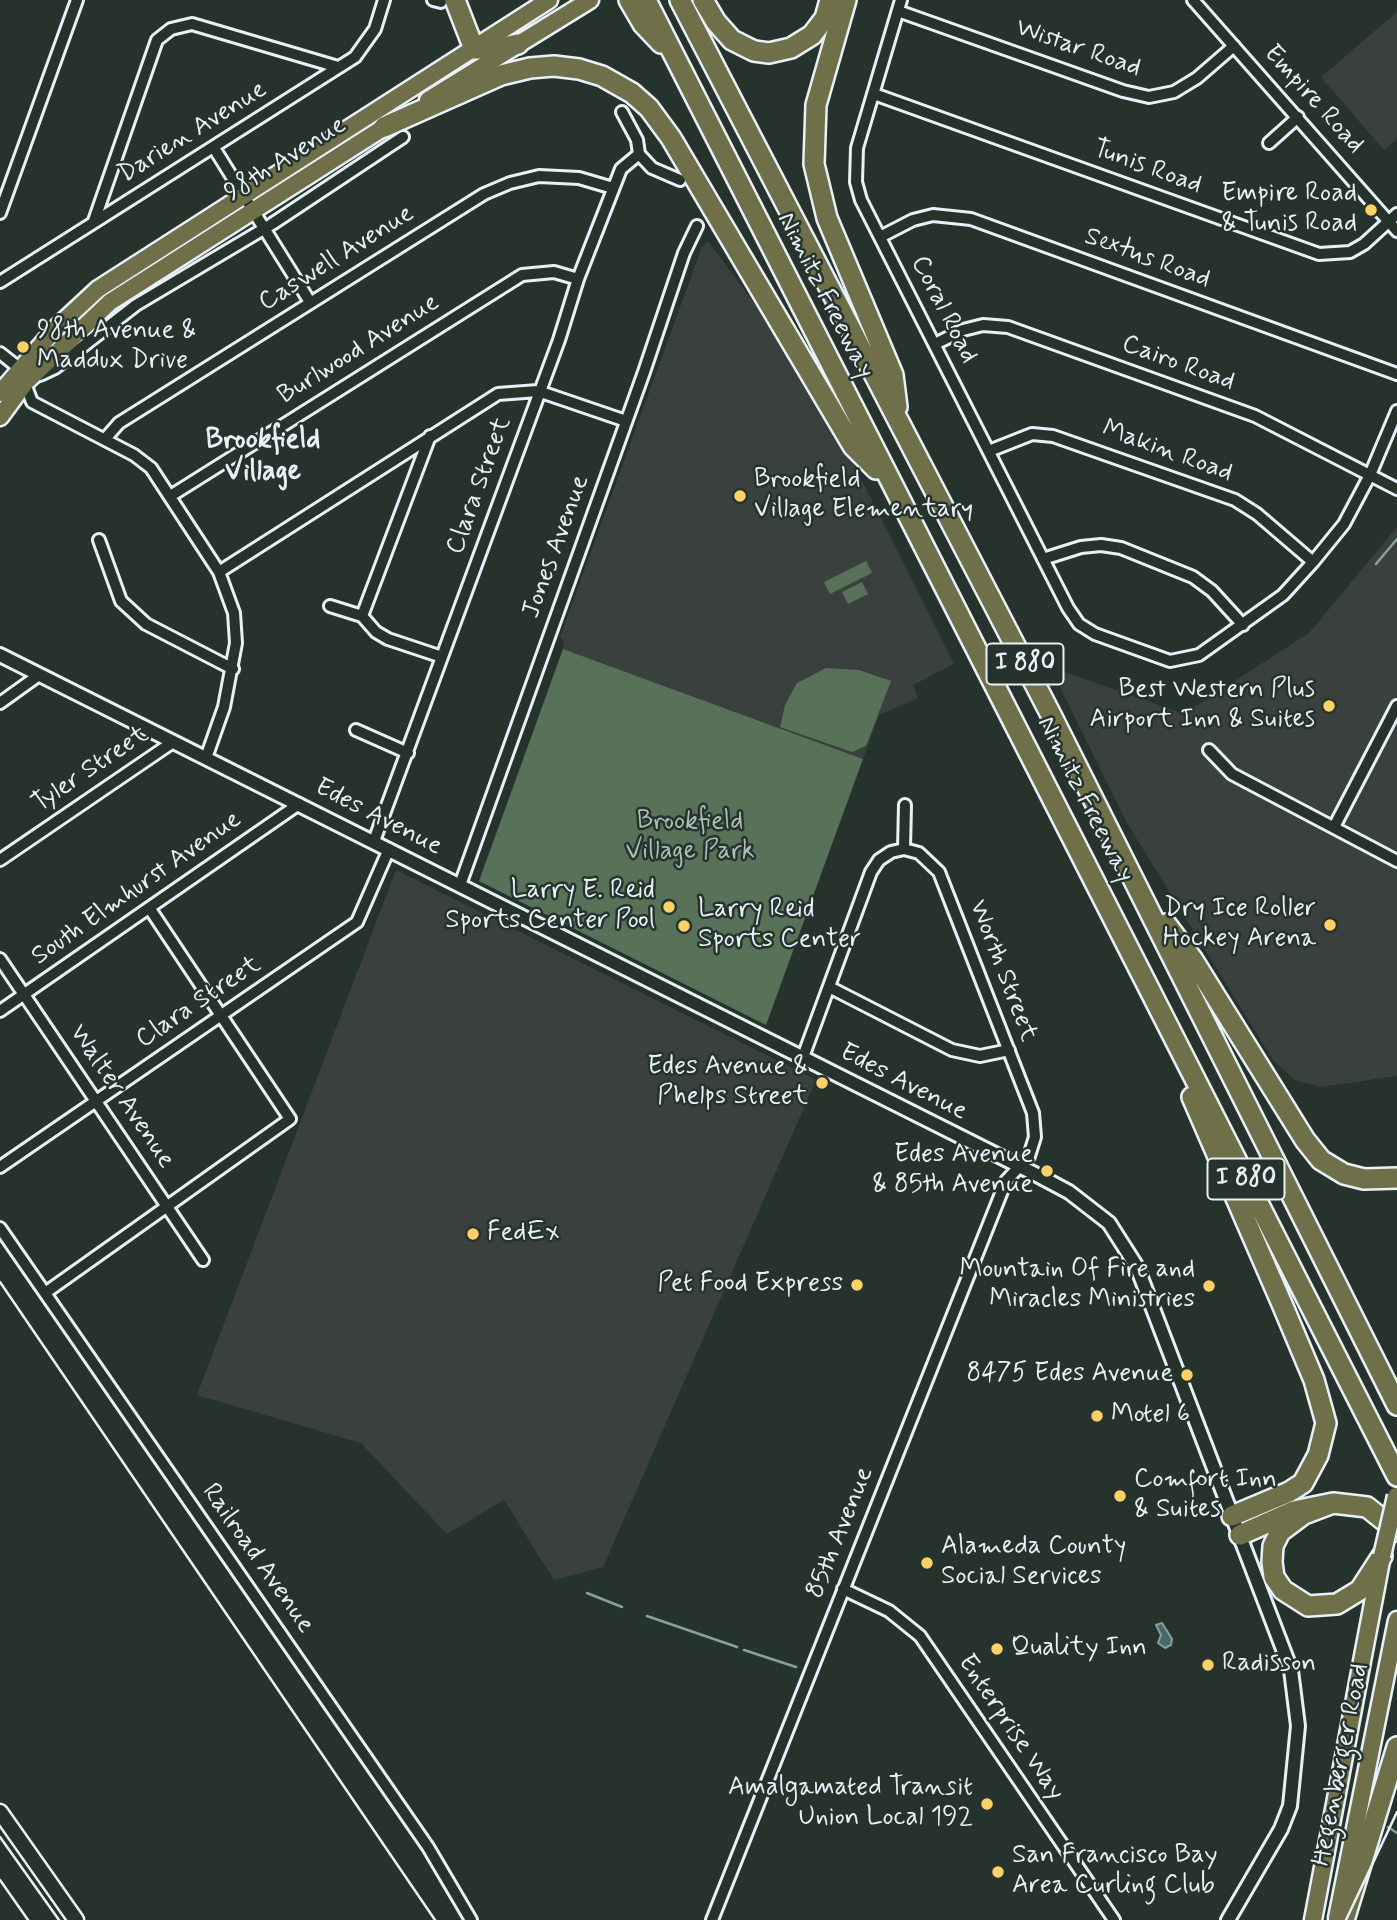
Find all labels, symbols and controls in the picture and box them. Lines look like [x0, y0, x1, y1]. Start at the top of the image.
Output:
street label: Wistar Road [1011, 13, 1145, 85]
street label: Empire Road [1256, 39, 1370, 161]
street label: Darien Avenue [113, 75, 273, 191]
street label: 98th Avenue [219, 110, 353, 210]
street label: Tunis Road [1088, 134, 1206, 202]
place label: Empire Road & Tunis Road [1221, 179, 1357, 241]
street label: Caswell Avenue [254, 199, 420, 319]
marker: Empire Road & Tunis Road [1363, 202, 1379, 218]
street label: Nimitz Freeway [769, 208, 879, 384]
street label: Sextus Road [1080, 222, 1214, 296]
street label: Coral Road [903, 251, 983, 369]
street label: Burlwood Avenue [273, 288, 445, 412]
place label: 98th Avenue & Maddux Drive [37, 316, 196, 378]
street label: Cairo Road [1117, 329, 1239, 399]
marker: 98th Avenue & Maddux Drive [15, 339, 31, 355]
street label: Clara Street [441, 413, 519, 559]
street label: Makin Road [1098, 414, 1236, 490]
district label: Brookfield Village [206, 424, 320, 490]
place label: Brookfield Village Elementary [754, 465, 973, 526]
street label: Jones Avenue [517, 471, 597, 623]
marker: Brookfield Village Elementary [732, 488, 748, 504]
road number: I 880 [986, 644, 1064, 684]
place label: Best Western Plus Airport Inn & Suites [1089, 675, 1315, 736]
marker: Best Western Plus Airport Inn & Suites [1321, 698, 1337, 714]
street label: Nimitz Freeway [1029, 712, 1139, 888]
street label: Tyler Street [27, 720, 155, 820]
street label: Edes Avenue [309, 773, 447, 863]
street label: South Elmhurst Avenue [26, 805, 248, 973]
park label: Brookfield Village Park [625, 807, 755, 868]
place label: Larry E. Reid Sports Center Pool [445, 876, 655, 938]
place label: Dry Ice Roller Hockey Arena [1163, 894, 1316, 956]
place label: Larry Reid Sports Center [698, 895, 861, 956]
street label: Worth Street [961, 896, 1043, 1046]
marker: Larry E. Reid Sports Center Pool [661, 899, 677, 915]
marker: Dry Ice Roller Hockey Arena [1322, 917, 1338, 933]
marker: Larry Reid Sports Center [676, 918, 692, 934]
street label: Clara Street [131, 950, 267, 1056]
street label: Walter Avenue [61, 1019, 181, 1175]
street label: Edes Avenue [834, 1038, 972, 1128]
place label: Edes Avenue & Phelps Street [647, 1052, 808, 1114]
marker: Edes Avenue & Phelps Street [814, 1075, 830, 1091]
place label: Edes Avenue & 85th Avenue [872, 1140, 1033, 1202]
road number: I 880 [1208, 1158, 1284, 1199]
marker: Edes Avenue & 85th Avenue [1039, 1163, 1055, 1179]
place label: FedEx [487, 1218, 559, 1250]
marker: FedEx [465, 1226, 481, 1242]
place label: Mountain Of Fire and Miracles Ministries [960, 1255, 1195, 1316]
place label: Pet Food Express [657, 1269, 843, 1301]
marker: Pet Food Express [849, 1277, 865, 1293]
marker: Mountain Of Fire and Miracles Ministries [1201, 1278, 1217, 1294]
place label: 8475 Edes Avenue [967, 1359, 1173, 1391]
marker: 8475 Edes Avenue [1179, 1367, 1195, 1383]
place label: Motel 6 [1111, 1400, 1190, 1432]
marker: Motel 6 [1089, 1408, 1105, 1424]
street label: 85th Avenue [801, 1463, 881, 1603]
place label: Comfort Inn & Suites [1134, 1465, 1277, 1526]
street label: Railroad Avenue [194, 1478, 320, 1640]
marker: Comfort Inn & Suites [1112, 1488, 1128, 1504]
place label: Alameda County Social Services [941, 1532, 1126, 1594]
marker: Alameda County Social Services [919, 1555, 935, 1571]
place label: Quality Inn [1011, 1633, 1147, 1665]
marker: Quality Inn [989, 1641, 1005, 1657]
street label: Enterprise Way [950, 1649, 1070, 1807]
place label: Radisson [1222, 1649, 1316, 1681]
marker: Radisson [1200, 1657, 1216, 1673]
street label: Hegenberger Road [1307, 1661, 1377, 1869]
place label: Amalgamated Transit Union Local 192 [728, 1773, 973, 1834]
marker: Amalgamated Transit Union Local 192 [979, 1796, 995, 1812]
place label: San Francisco Bay Area Curling Club [1012, 1841, 1218, 1902]
marker: San Francisco Bay Area Curling Club [990, 1864, 1006, 1880]

